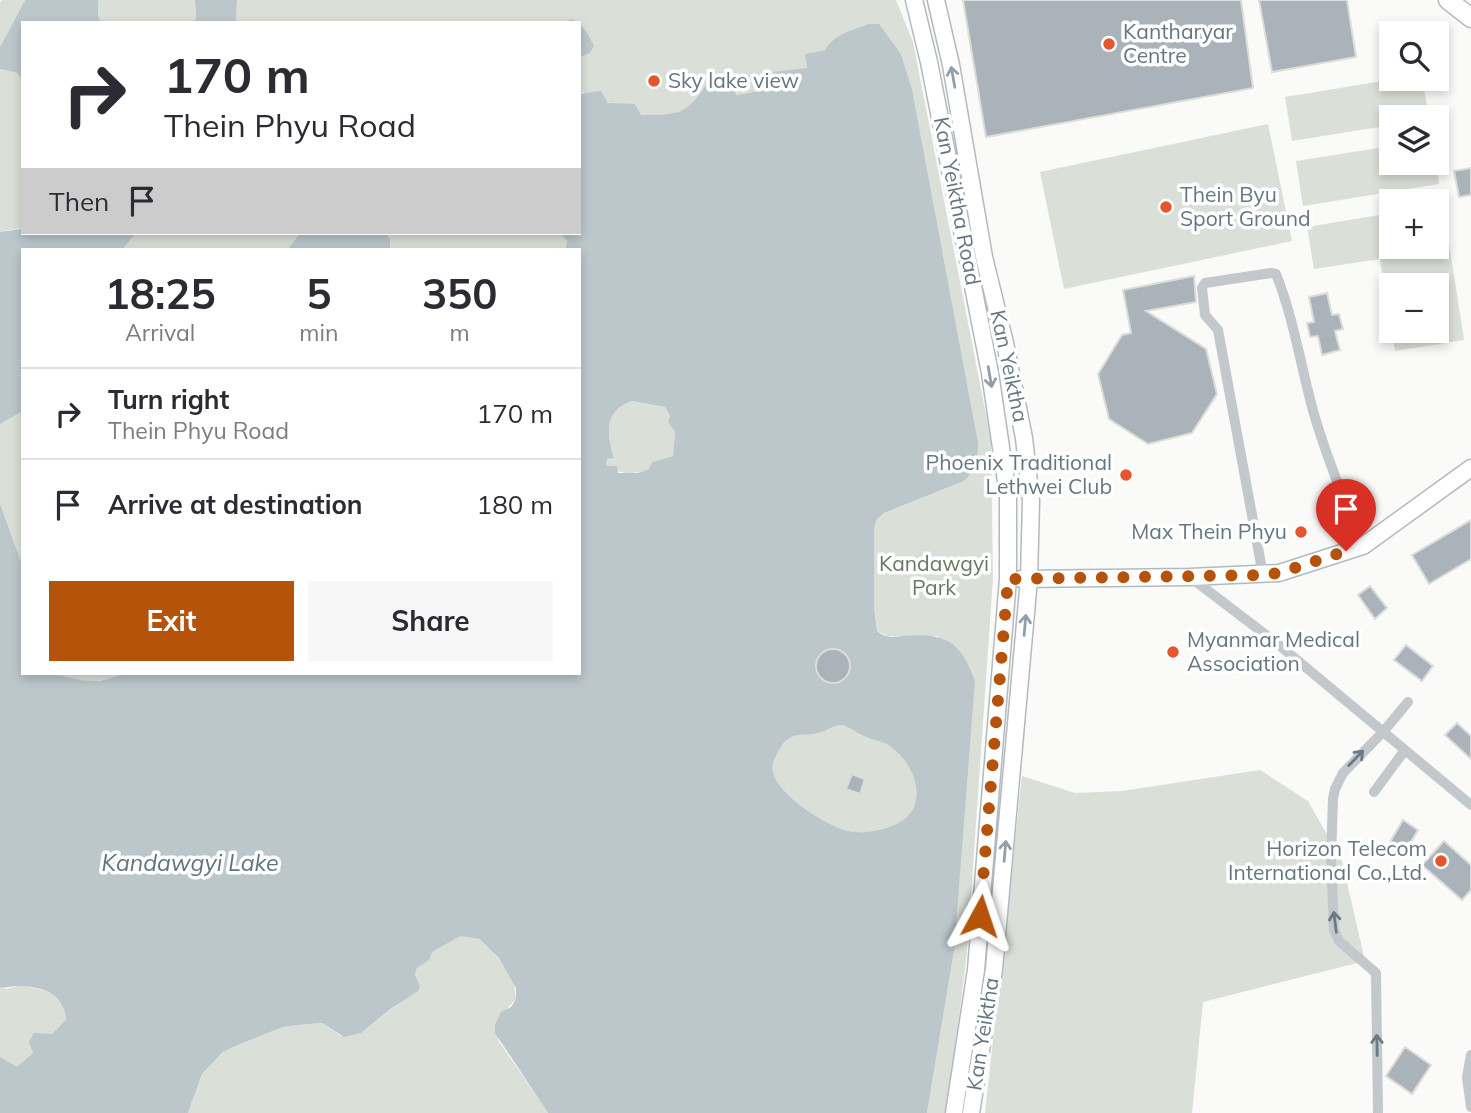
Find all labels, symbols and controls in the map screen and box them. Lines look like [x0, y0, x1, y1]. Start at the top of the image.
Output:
place label: Kantharyar Centre [1123, 18, 1233, 68]
map controls [1379, 21, 1449, 343]
button: search [1379, 21, 1449, 91]
marker: Kantharyar Centre [1101, 36, 1117, 52]
text: 170 m [164, 44, 310, 105]
icon: right [49, 49, 140, 140]
one-way arrow [946, 66, 959, 89]
place label: Sky lake view [668, 67, 799, 93]
marker: Sky lake view [646, 73, 662, 89]
text: Thein Phyu Road [164, 105, 416, 145]
button: layers [1379, 105, 1449, 175]
street label: Kan Yeiktha Road [929, 114, 987, 287]
place label: Thein Byu Sport Ground [1180, 181, 1311, 231]
icon: arrive [123, 182, 161, 220]
text: Then [49, 185, 109, 218]
button: + [1379, 189, 1449, 259]
marker: Thein Byu Sport Ground [1158, 199, 1174, 215]
text: 18:25 [105, 267, 216, 320]
text: 5 [306, 267, 331, 320]
text: 350 [422, 267, 497, 320]
button: − [1379, 273, 1449, 343]
street label: Kan Yeiktha [985, 307, 1035, 424]
text: Arrival [125, 318, 195, 347]
text: min [299, 318, 338, 347]
text: m [450, 318, 470, 347]
one-way arrow [984, 365, 998, 388]
text: Turn right [108, 383, 229, 416]
icon: right [49, 395, 87, 433]
text: 170 m [477, 397, 553, 430]
text: Thein Phyu Road [108, 416, 289, 445]
place label: Phoenix Traditional Lethwei Club [926, 449, 1112, 499]
marker: Phoenix Traditional Lethwei Club [1118, 467, 1134, 483]
pin [1316, 479, 1376, 551]
icon: arrive [49, 486, 87, 524]
text: Arrive at destination [108, 488, 363, 521]
text: 180 m [477, 488, 553, 521]
icon: arrive [1327, 490, 1365, 528]
place label: Max Thein Phyu [1131, 518, 1287, 544]
marker: Max Thein Phyu [1293, 524, 1309, 540]
park label: Kandawgyi Park [879, 550, 989, 600]
button: Exit [49, 581, 294, 661]
button: Share [308, 581, 553, 661]
one-way arrow [1019, 614, 1032, 636]
place label: Myanmar Medical Association [1187, 626, 1360, 676]
marker: Myanmar Medical Association [1165, 644, 1181, 660]
one-way arrow [1348, 750, 1365, 767]
place label: Horizon Telecom International Co.,Ltd. [1228, 835, 1427, 885]
one-way arrow [999, 840, 1012, 863]
water label: Kandawgyi Lake [101, 848, 279, 877]
marker: Horizon Telecom International Co.,Ltd. [1433, 853, 1449, 869]
position arrow [943, 879, 1017, 953]
one-way arrow [1328, 911, 1341, 934]
street label: Kan Yeiktha [960, 975, 1004, 1092]
one-way arrow [1370, 1034, 1384, 1057]

